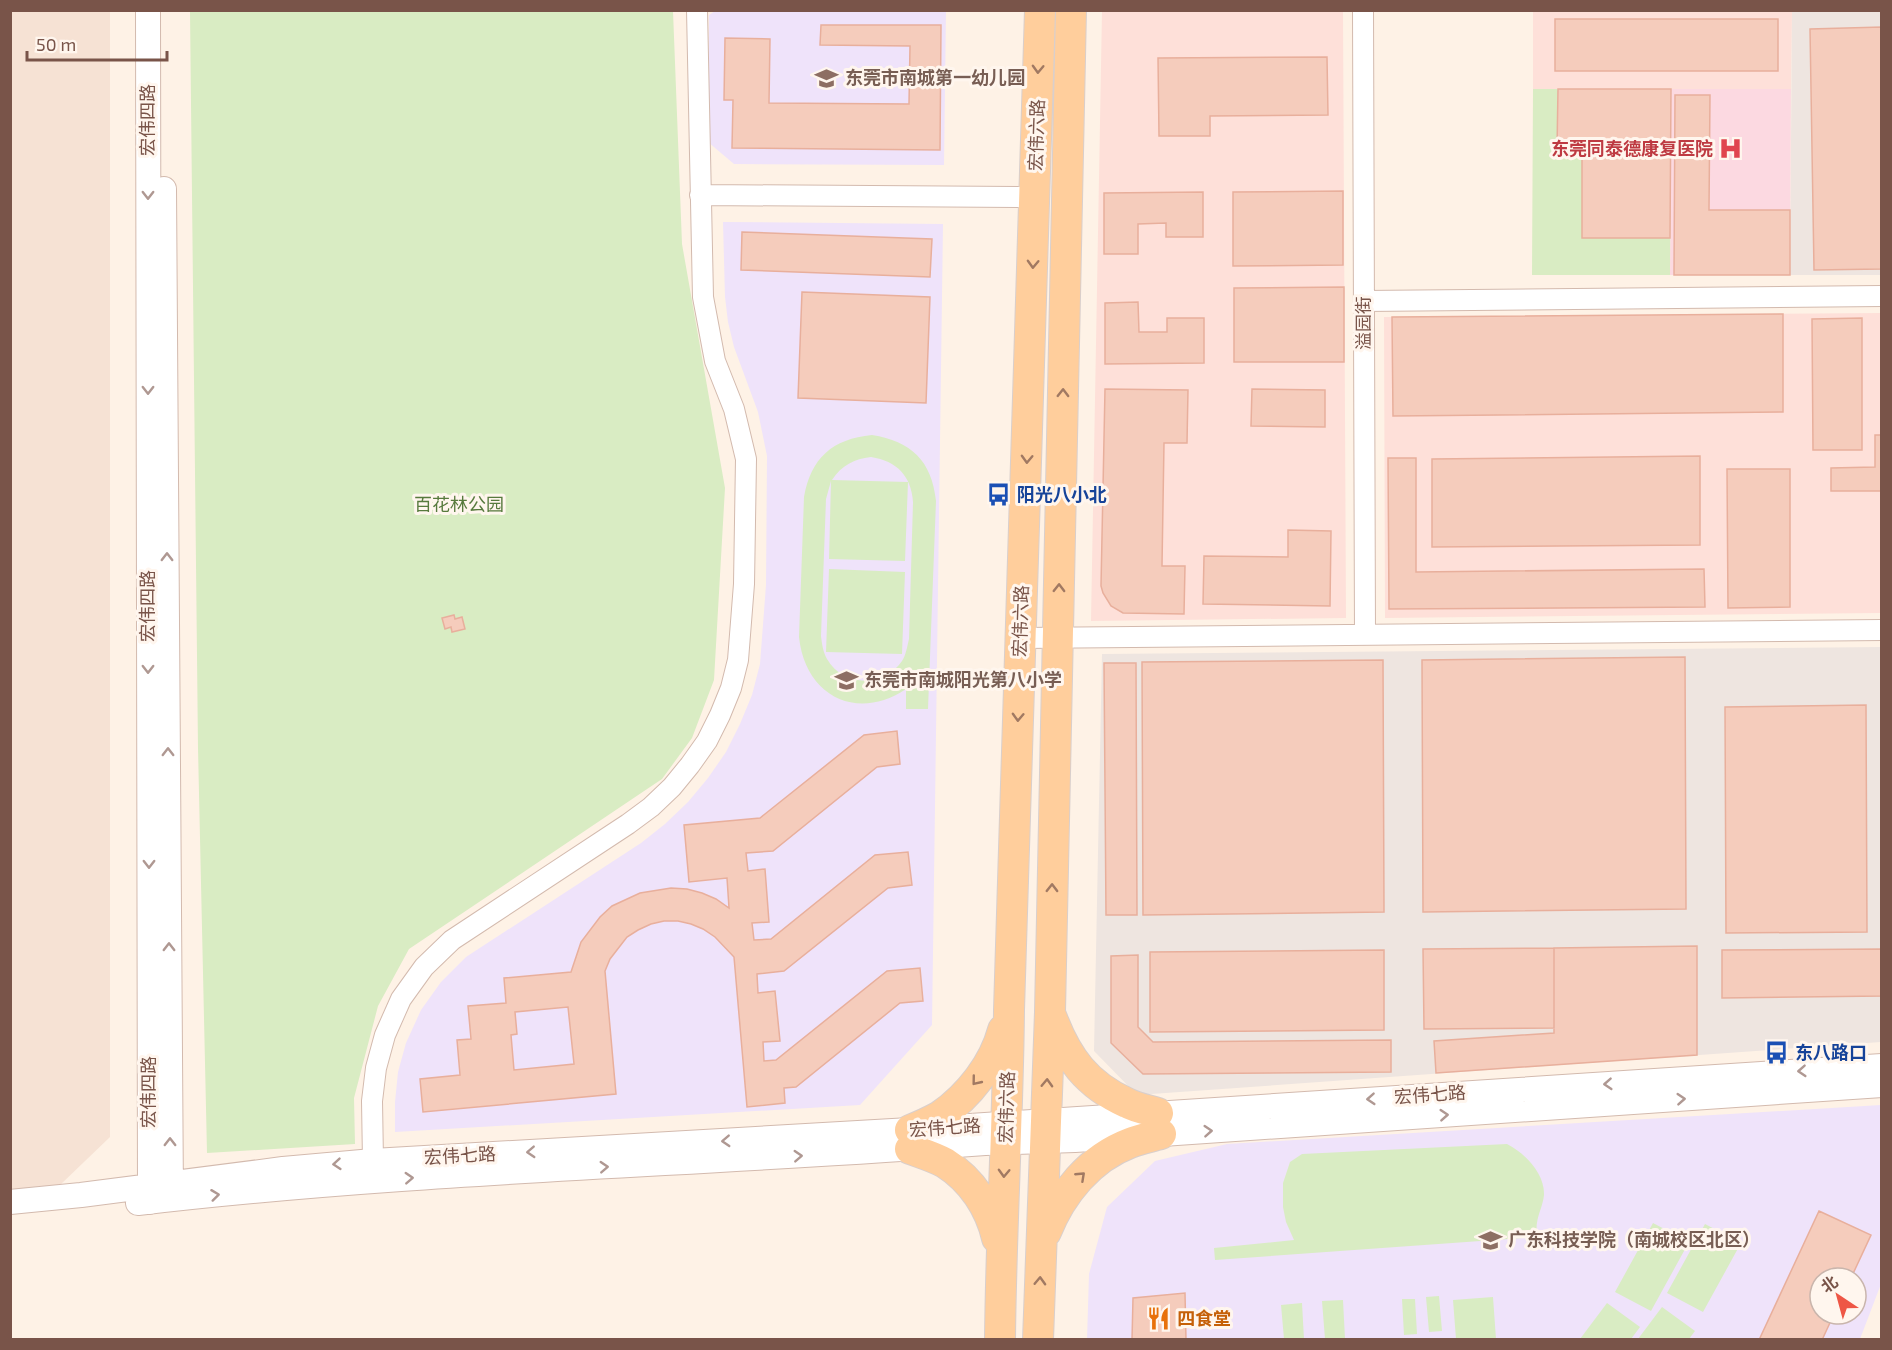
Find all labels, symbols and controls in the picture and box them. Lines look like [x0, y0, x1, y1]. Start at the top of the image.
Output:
scale bar [27, 24, 166, 62]
text: 50 m [36, 33, 76, 55]
one-way arrow [1032, 64, 1045, 73]
school or university icon: 东莞市南城第一幼儿园 [814, 65, 840, 91]
place label: 东莞市南城第一幼儿园 [845, 66, 1025, 88]
street label: 宏伟四路 [136, 84, 158, 156]
street label: 宏伟六路 [1024, 99, 1048, 171]
hospital icon: 东莞同泰德康复医院 [1718, 136, 1744, 162]
place label: 东莞同泰德康复医院 [1551, 137, 1713, 159]
one-way arrow [142, 190, 154, 199]
one-way arrow [1026, 259, 1039, 268]
street label: 溢园街 [1352, 296, 1374, 350]
one-way arrow [142, 385, 154, 394]
one-way arrow [1057, 388, 1069, 397]
one-way arrow [1020, 454, 1033, 463]
bus stop icon: 阳光八小北 [986, 482, 1012, 508]
place label: 阳光八小北 [1017, 483, 1107, 505]
park label: 百花林公园 [414, 493, 504, 515]
one-way arrow [161, 552, 173, 561]
street label: 宏伟四路 [136, 570, 158, 642]
one-way arrow [1052, 583, 1065, 592]
street label: 宏伟六路 [1008, 585, 1032, 657]
one-way arrow [142, 664, 154, 673]
school or university icon: 东莞市南城阳光第八小学 [833, 667, 859, 693]
place label: 东莞市南城阳光第八小学 [864, 668, 1062, 690]
one-way arrow [1012, 712, 1025, 721]
one-way arrow [162, 747, 174, 756]
one-way arrow [143, 859, 155, 868]
one-way arrow [1046, 883, 1059, 892]
one-way arrow [163, 942, 175, 951]
bus stop icon: 东八路口 [1764, 1040, 1790, 1066]
place label: 东八路口 [1795, 1041, 1867, 1063]
street label: 宏伟四路 [137, 1056, 159, 1128]
one-way arrow [1798, 1065, 1807, 1078]
street label: 宏伟六路 [994, 1071, 1018, 1143]
one-way arrow [973, 1074, 984, 1085]
one-way arrow [1603, 1077, 1612, 1090]
one-way arrow [1041, 1078, 1054, 1087]
street label: 宏伟七路 [1393, 1081, 1467, 1107]
one-way arrow [1367, 1092, 1376, 1105]
one-way arrow [1676, 1093, 1685, 1106]
one-way arrow [1440, 1108, 1449, 1121]
street label: 宏伟七路 [908, 1114, 982, 1140]
one-way arrow [1203, 1124, 1212, 1137]
one-way arrow [721, 1134, 730, 1147]
one-way arrow [164, 1137, 176, 1146]
street label: 宏伟七路 [423, 1142, 496, 1168]
one-way arrow [527, 1145, 536, 1158]
one-way arrow [794, 1149, 803, 1162]
one-way arrow [332, 1157, 341, 1170]
one-way arrow [599, 1161, 608, 1174]
one-way arrow [998, 1169, 1011, 1178]
one-way arrow [404, 1172, 413, 1185]
one-way arrow [1075, 1172, 1085, 1183]
one-way arrow [210, 1189, 219, 1201]
school or university icon: 广东科技学院（南城校区北区） [1477, 1227, 1503, 1253]
place label: 广东科技学院（南城校区北区） [1508, 1228, 1760, 1250]
north arrow [1808, 1266, 1868, 1326]
text: 北 [1817, 1271, 1841, 1296]
one-way arrow [1034, 1277, 1046, 1286]
restaurant icon: 四食堂 [1146, 1306, 1172, 1332]
place label: 四食堂 [1177, 1307, 1231, 1329]

